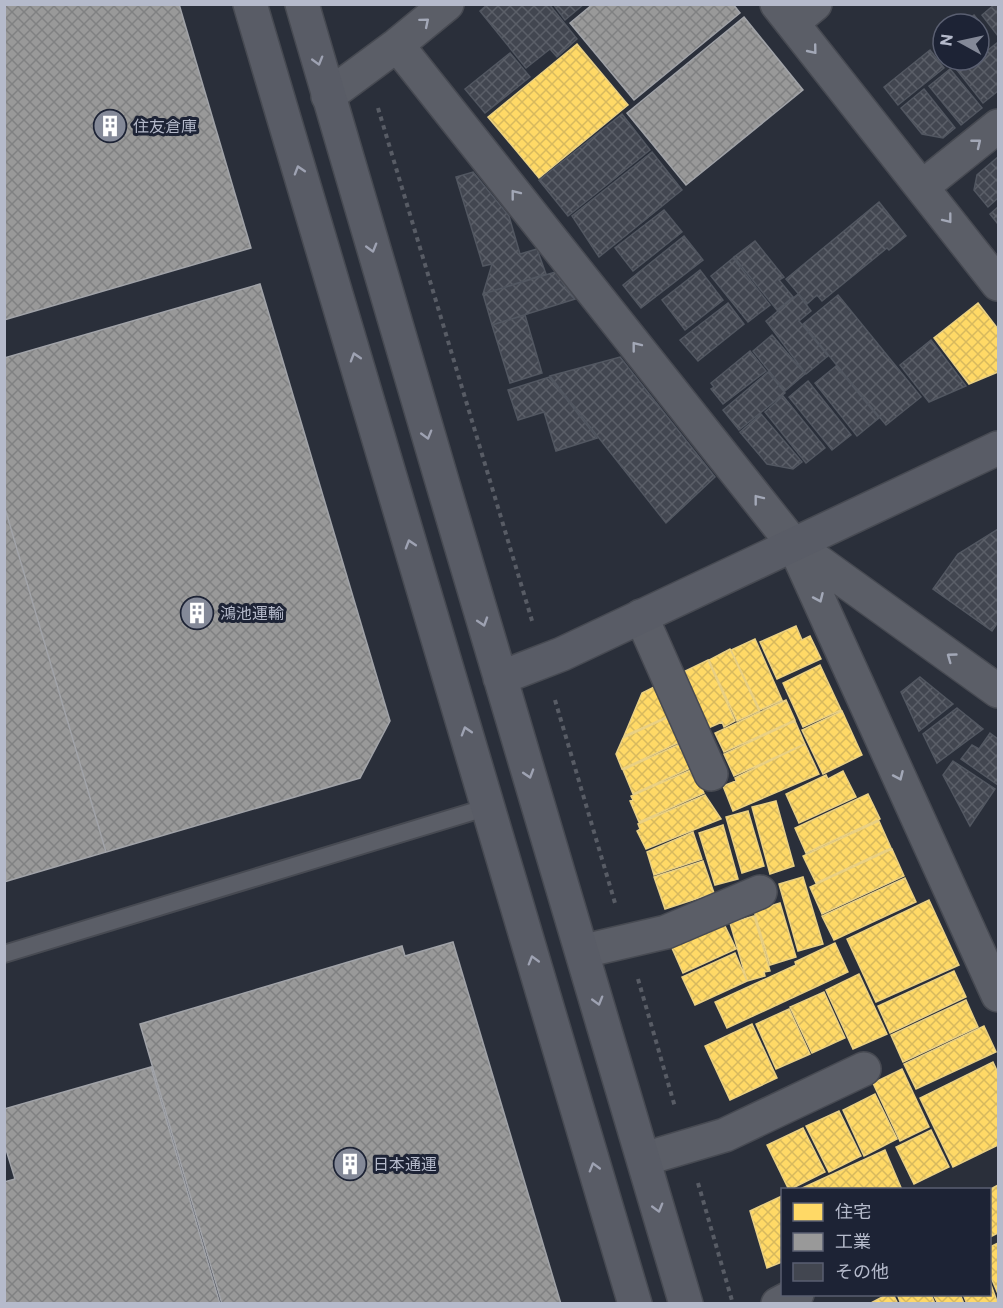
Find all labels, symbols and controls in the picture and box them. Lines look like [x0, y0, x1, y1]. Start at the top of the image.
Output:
north arrow [931, 12, 991, 72]
one-way arrow [418, 19, 429, 30]
text: N [935, 33, 956, 47]
one-way arrow [806, 43, 817, 54]
one-way arrow [311, 55, 323, 66]
building icon: 住友倉庫 [92, 108, 128, 144]
place label: 住友倉庫 [133, 116, 197, 135]
one-way arrow [970, 140, 981, 151]
one-way arrow [294, 165, 306, 176]
one-way arrow [512, 190, 523, 201]
one-way arrow [940, 213, 951, 224]
one-way arrow [365, 243, 378, 253]
one-way arrow [633, 342, 644, 353]
one-way arrow [350, 352, 362, 363]
one-way arrow [420, 429, 432, 440]
one-way arrow [754, 495, 765, 506]
one-way arrow [405, 539, 417, 550]
one-way arrow [811, 591, 823, 602]
building icon: 鴻池運輸 [179, 595, 215, 631]
place label: 鴻池運輸 [220, 603, 284, 622]
one-way arrow [475, 616, 488, 627]
one-way arrow [946, 653, 957, 664]
one-way arrow [461, 726, 473, 737]
one-way arrow [522, 768, 534, 779]
one-way arrow [892, 769, 904, 780]
one-way arrow [528, 955, 540, 966]
one-way arrow [591, 995, 603, 1006]
building icon: 日本通運 [332, 1146, 368, 1182]
place label: 日本通運 [373, 1154, 437, 1173]
one-way arrow [589, 1162, 601, 1173]
legend [781, 1188, 991, 1296]
text: 住宅 [835, 1200, 871, 1222]
one-way arrow [651, 1202, 663, 1213]
text: 工業 [835, 1230, 871, 1252]
text: その他 [835, 1260, 889, 1282]

